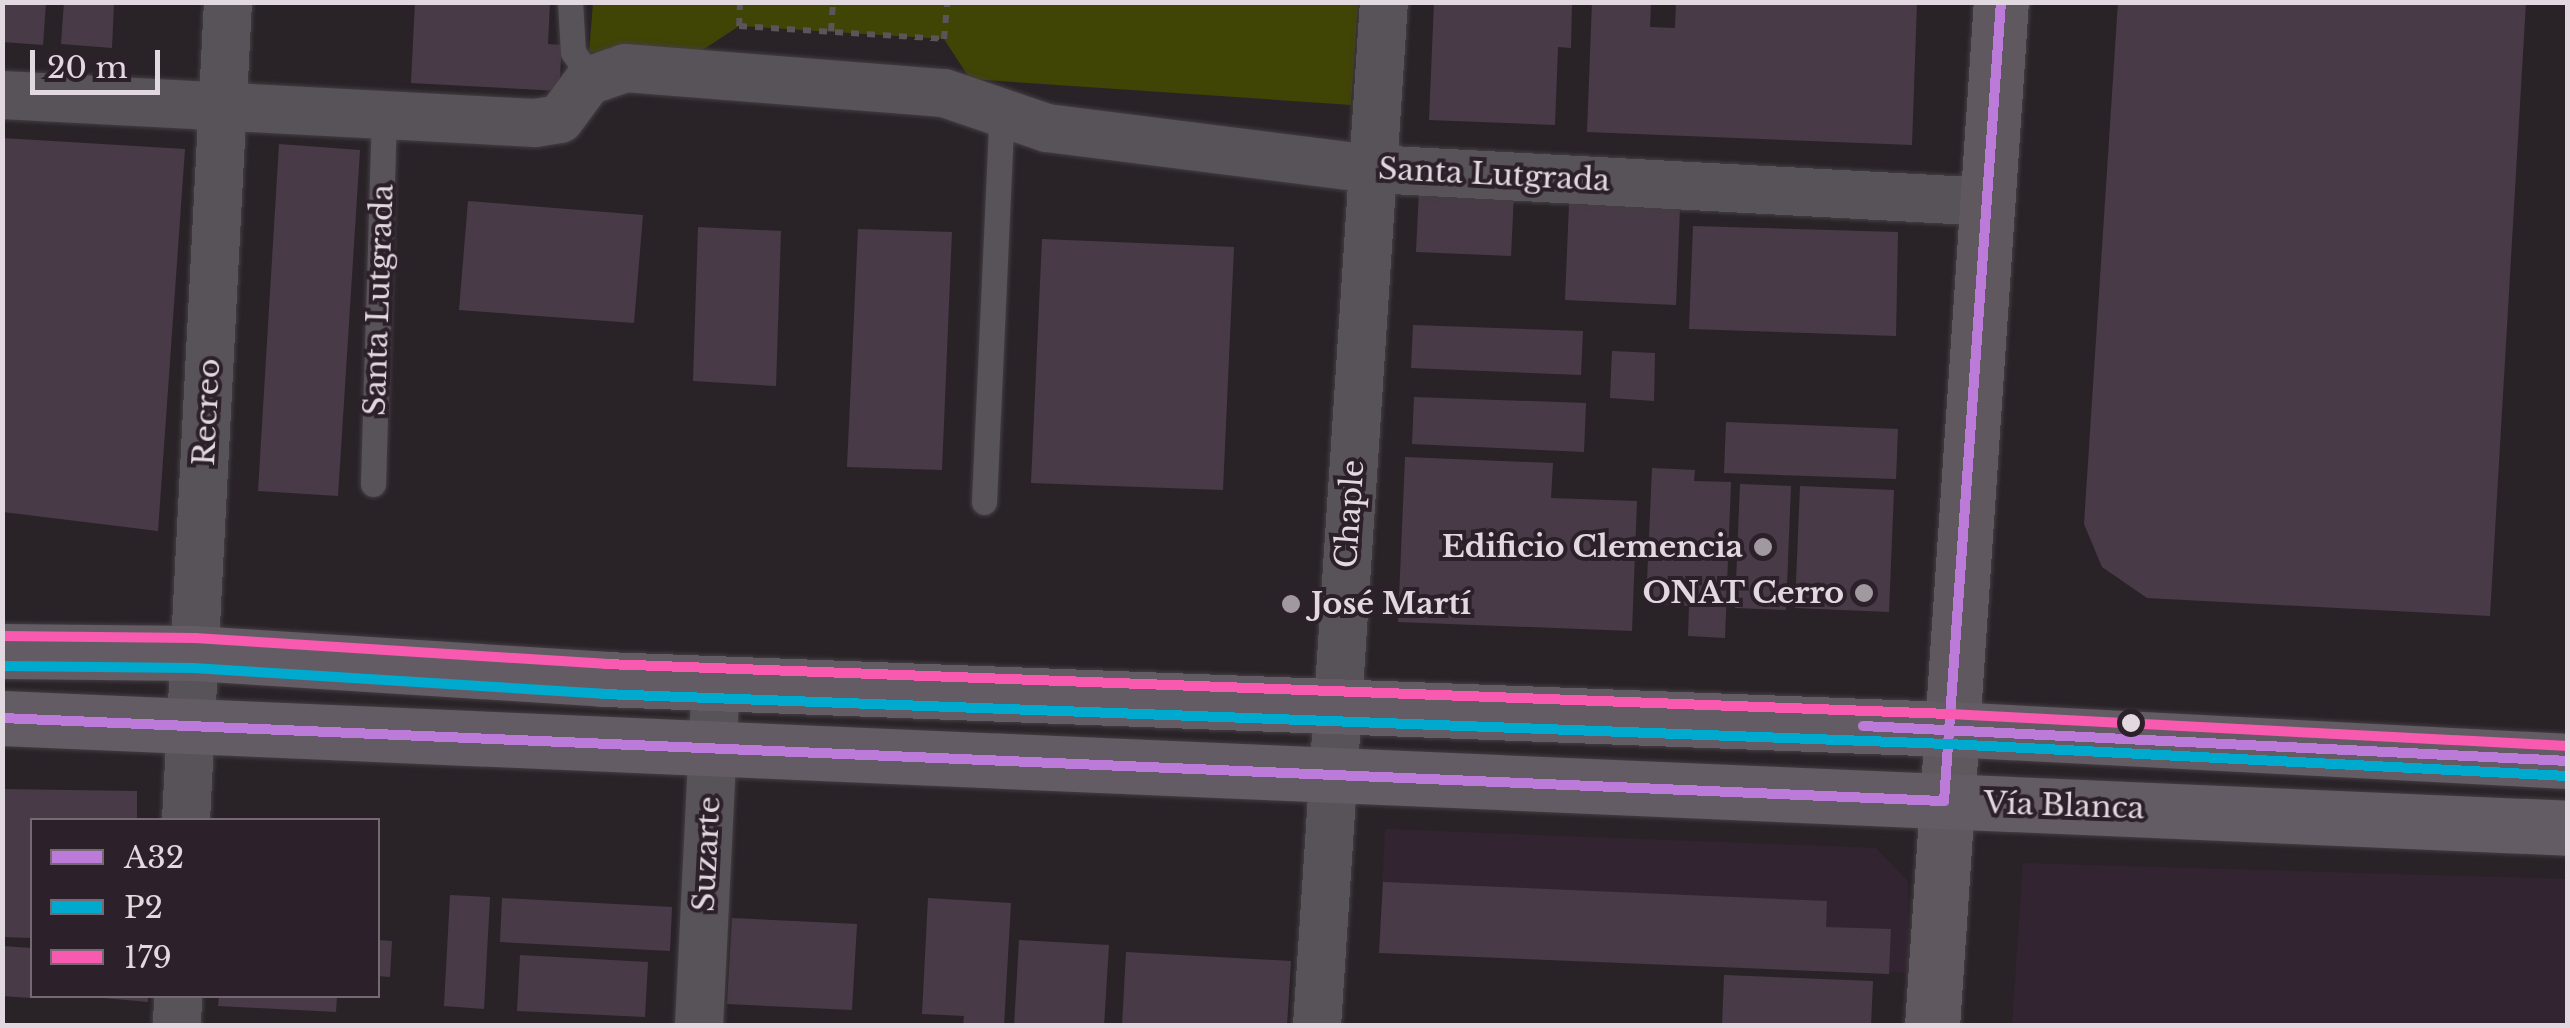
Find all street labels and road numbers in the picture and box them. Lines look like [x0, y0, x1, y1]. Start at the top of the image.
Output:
street label: Santa Lutgrada [1377, 151, 1611, 199]
street label: Santa Lutgrada [357, 183, 401, 417]
street label: Recreo [186, 357, 228, 467]
street label: Chaple [1328, 459, 1372, 569]
street label: Vía Blanca [1983, 785, 2145, 827]
street label: Suzarte [686, 795, 728, 913]

